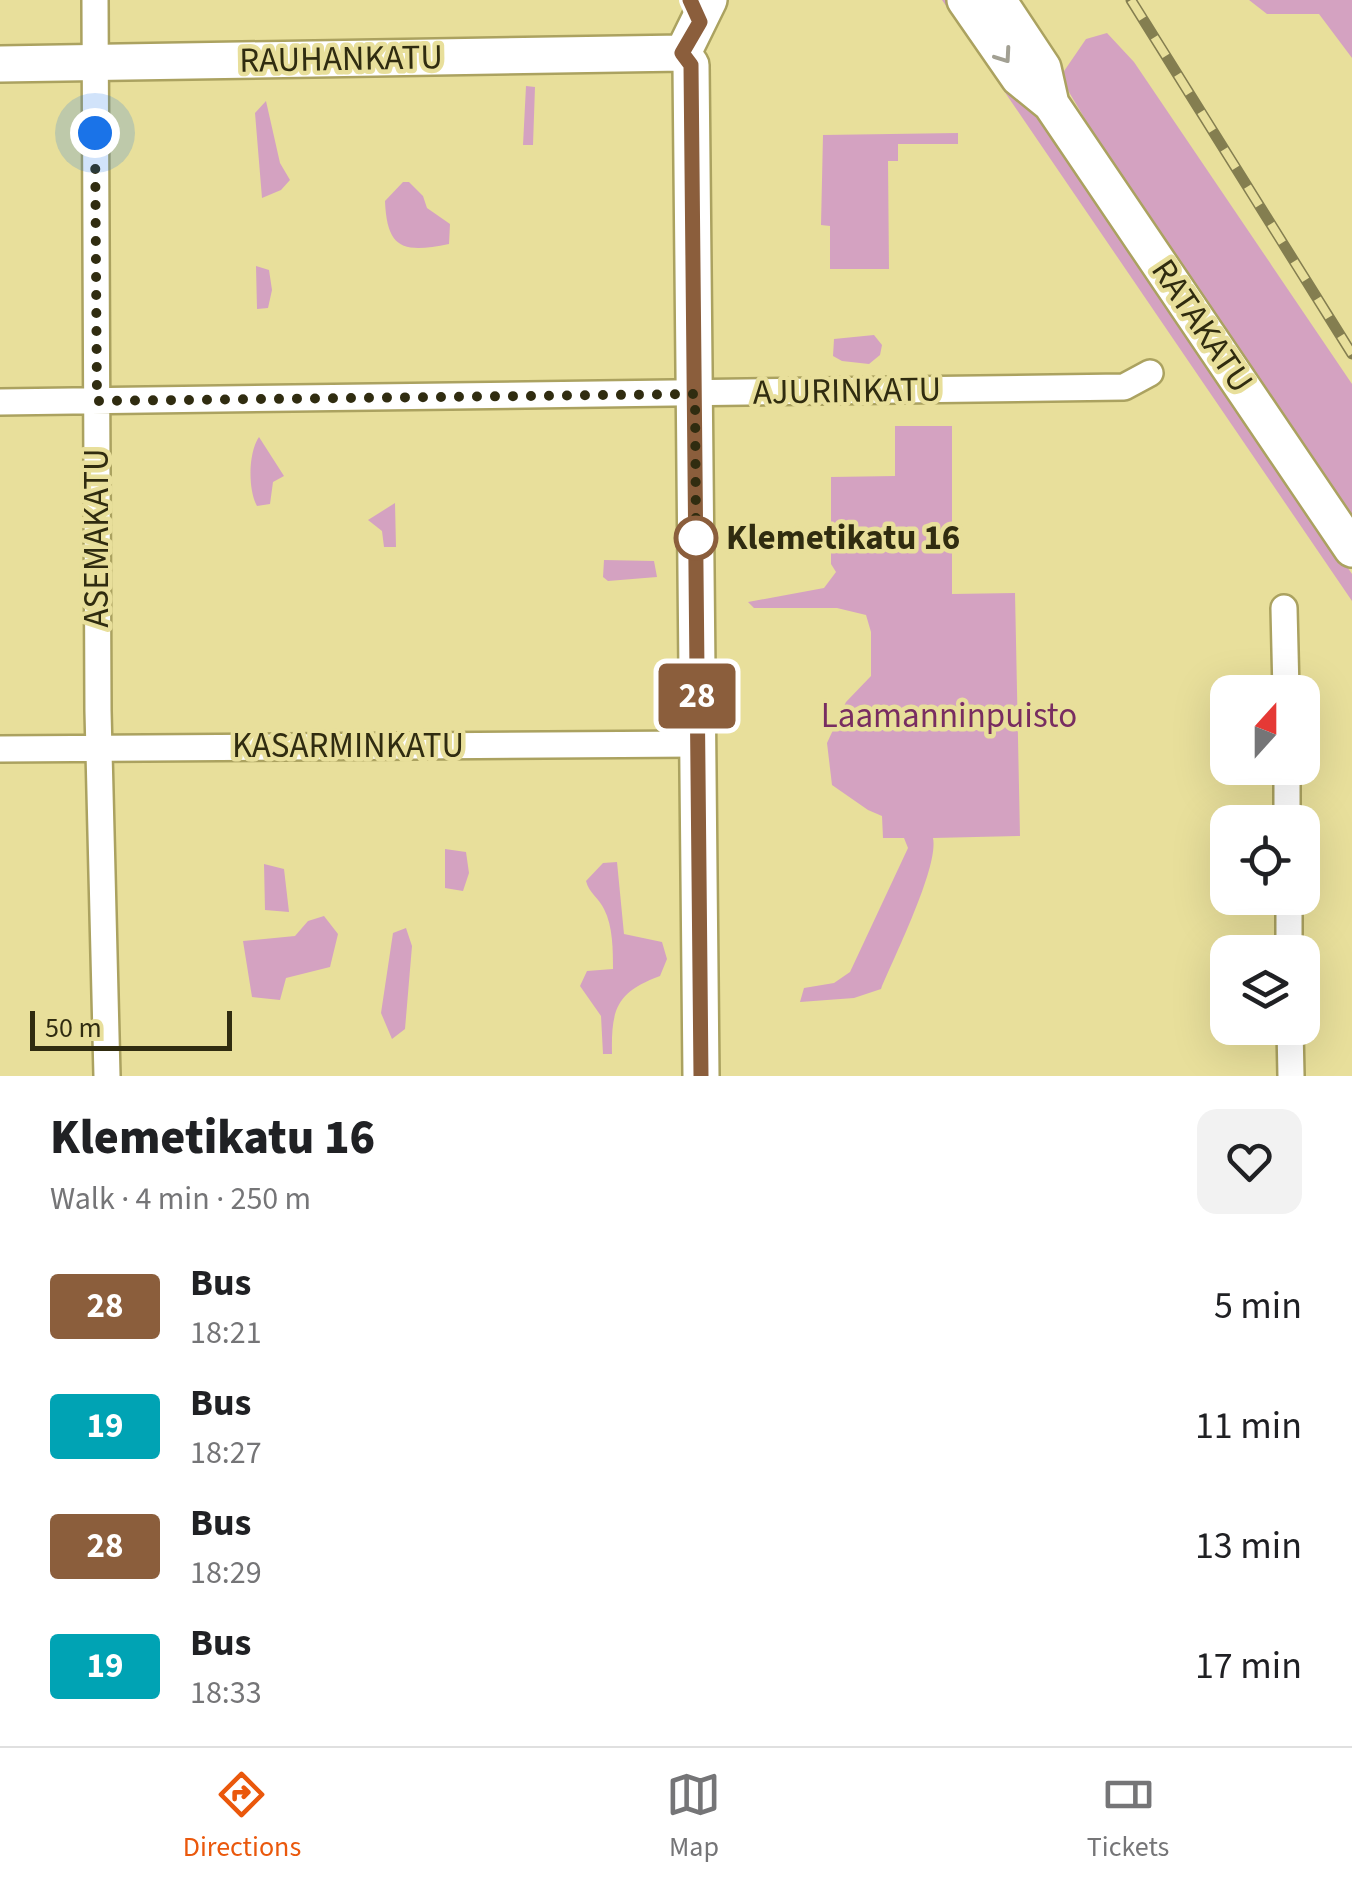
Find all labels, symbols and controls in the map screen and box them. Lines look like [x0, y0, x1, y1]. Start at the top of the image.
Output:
street label: RAUHANKATU [239, 32, 443, 86]
one-way arrow [992, 44, 1010, 63]
your location [70, 108, 120, 158]
street label: RATAKATU [1139, 249, 1265, 403]
street label: AJURINKATU [752, 364, 942, 418]
street label: ASEMAKATU [72, 449, 122, 627]
place label: Klemetikatu 16 [726, 513, 960, 563]
marker: Klemetikatu 16 [675, 517, 717, 559]
line badge: 28 [652, 664, 742, 728]
text: 28 [679, 671, 715, 721]
north arrow [1210, 675, 1320, 785]
map controls [1210, 675, 1320, 1045]
park label: Laamanninpuisto [821, 691, 1077, 741]
street label: KASARMINKATU [232, 721, 464, 771]
button: locate [1210, 805, 1320, 915]
button: layers [1210, 935, 1320, 1045]
scale bar [30, 1006, 232, 1050]
text: 50 m [45, 1008, 102, 1048]
text: Klemetikatu 16 [50, 1104, 375, 1172]
button: heart [1197, 1109, 1302, 1214]
text: Walk · 4 min · 250 m [50, 1176, 311, 1222]
text: Bus [190, 1256, 251, 1310]
text: 5 min [1214, 1279, 1302, 1333]
text: 28 [87, 1281, 123, 1331]
text: 18:21 [190, 1310, 262, 1356]
text: Bus [190, 1376, 251, 1430]
text: 11 min [1195, 1399, 1302, 1453]
text: 19 [87, 1401, 123, 1451]
text: 18:27 [190, 1430, 262, 1476]
text: Bus [190, 1496, 251, 1550]
text: 13 min [1195, 1519, 1302, 1573]
text: 28 [87, 1521, 123, 1571]
text: 18:29 [190, 1550, 262, 1596]
text: Bus [190, 1616, 251, 1670]
text: 17 min [1195, 1639, 1302, 1693]
text: 19 [87, 1641, 123, 1691]
text: 18:33 [190, 1670, 262, 1716]
tab: Directions [183, 1767, 301, 1867]
tab: Map [666, 1767, 721, 1867]
tab: Tickets [1087, 1767, 1169, 1867]

